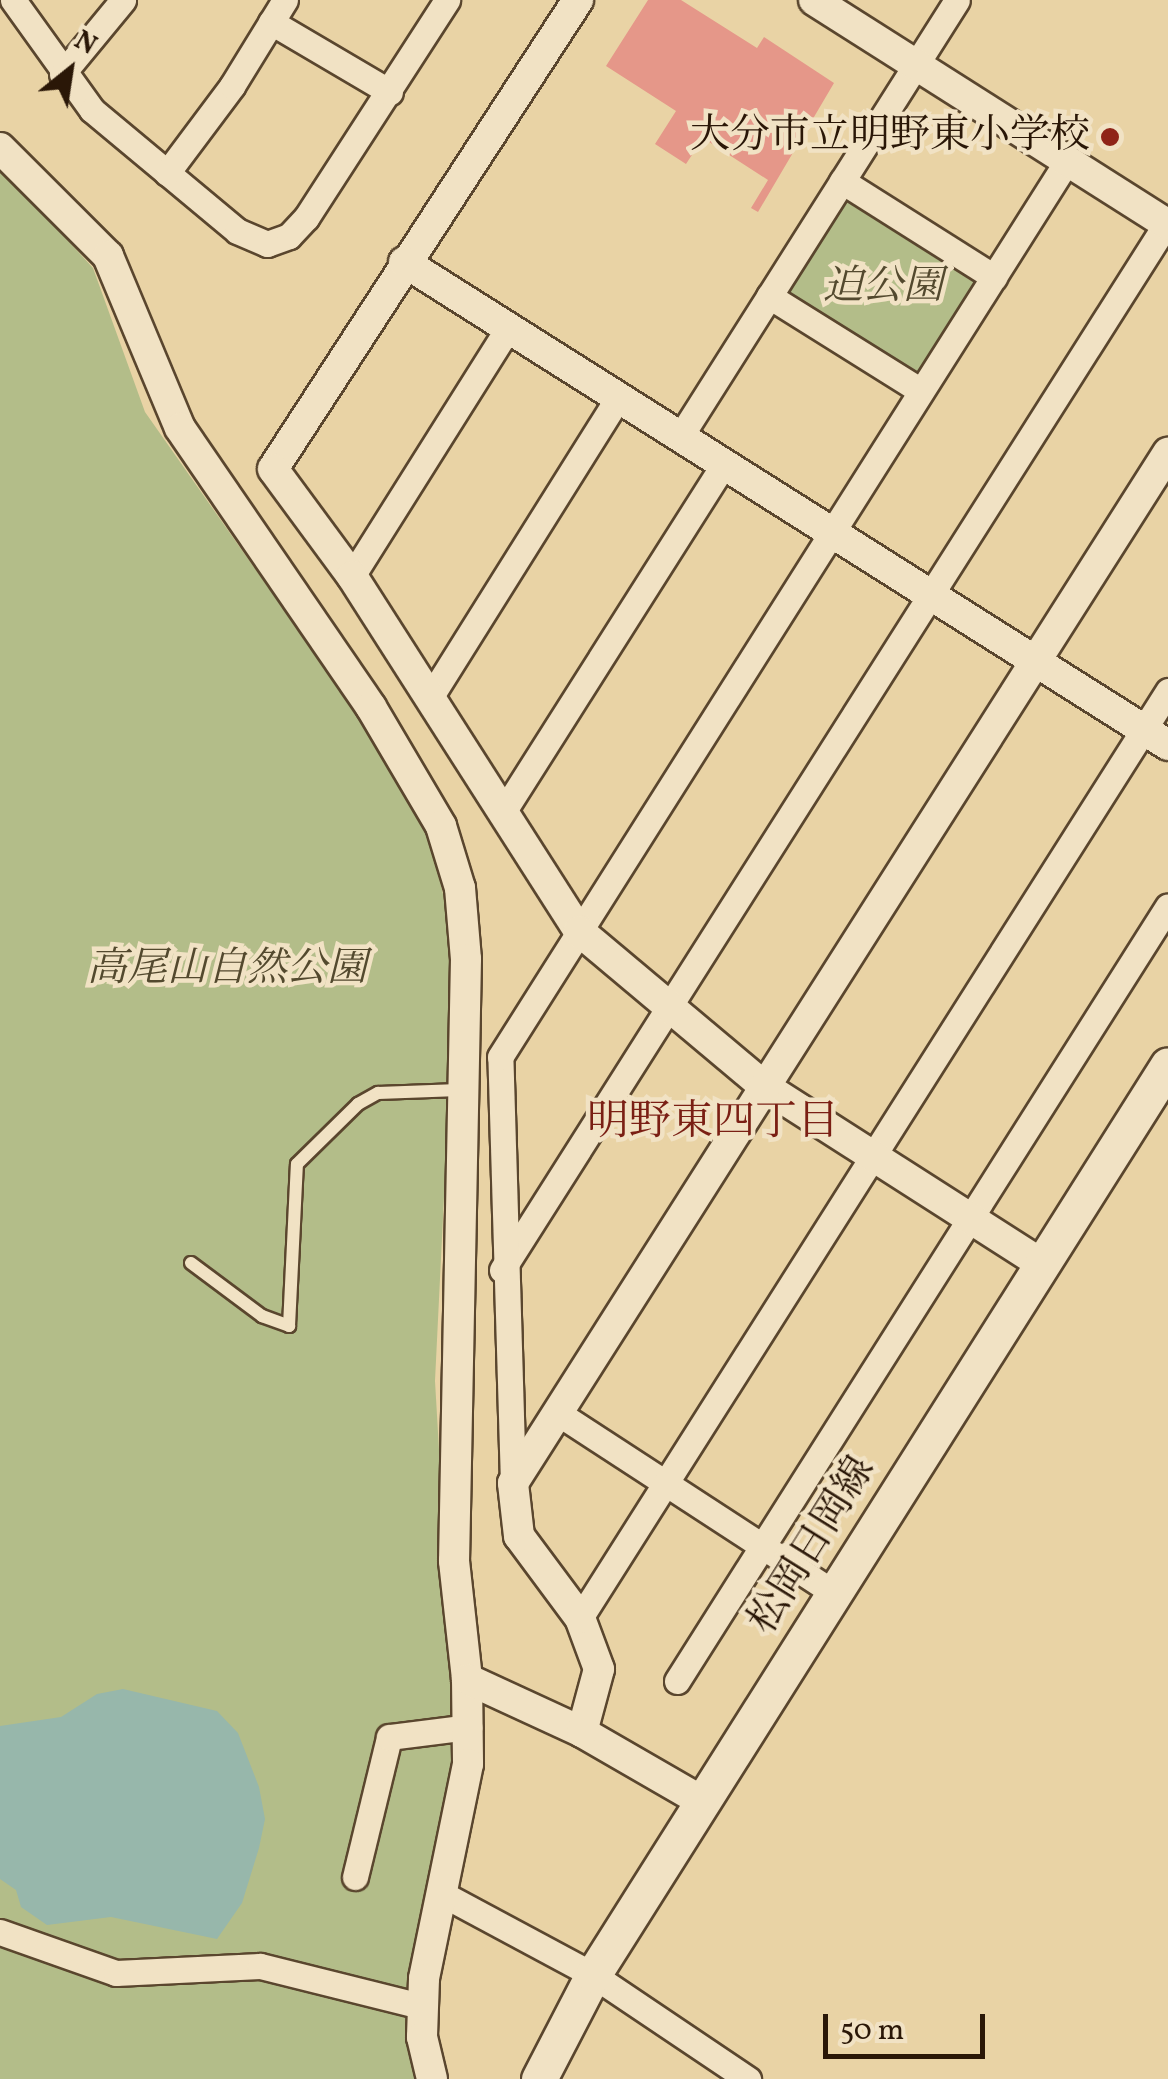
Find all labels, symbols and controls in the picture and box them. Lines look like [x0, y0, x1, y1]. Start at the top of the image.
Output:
north arrow [20, 20, 120, 120]
text: N [67, 22, 104, 66]
place label: 大分市立明野東小学校 [690, 113, 1090, 161]
marker: 大分市立明野東小学校 [1099, 126, 1121, 148]
park label: 迫公園 [823, 264, 943, 312]
park label: 高尾山自然公園 [87, 946, 367, 994]
district label: 明野東四丁目 [587, 1099, 839, 1149]
street label: 松岡日岡線 [740, 1448, 886, 1644]
scale bar [828, 1994, 990, 2056]
text: 50 m [840, 2010, 904, 2052]

